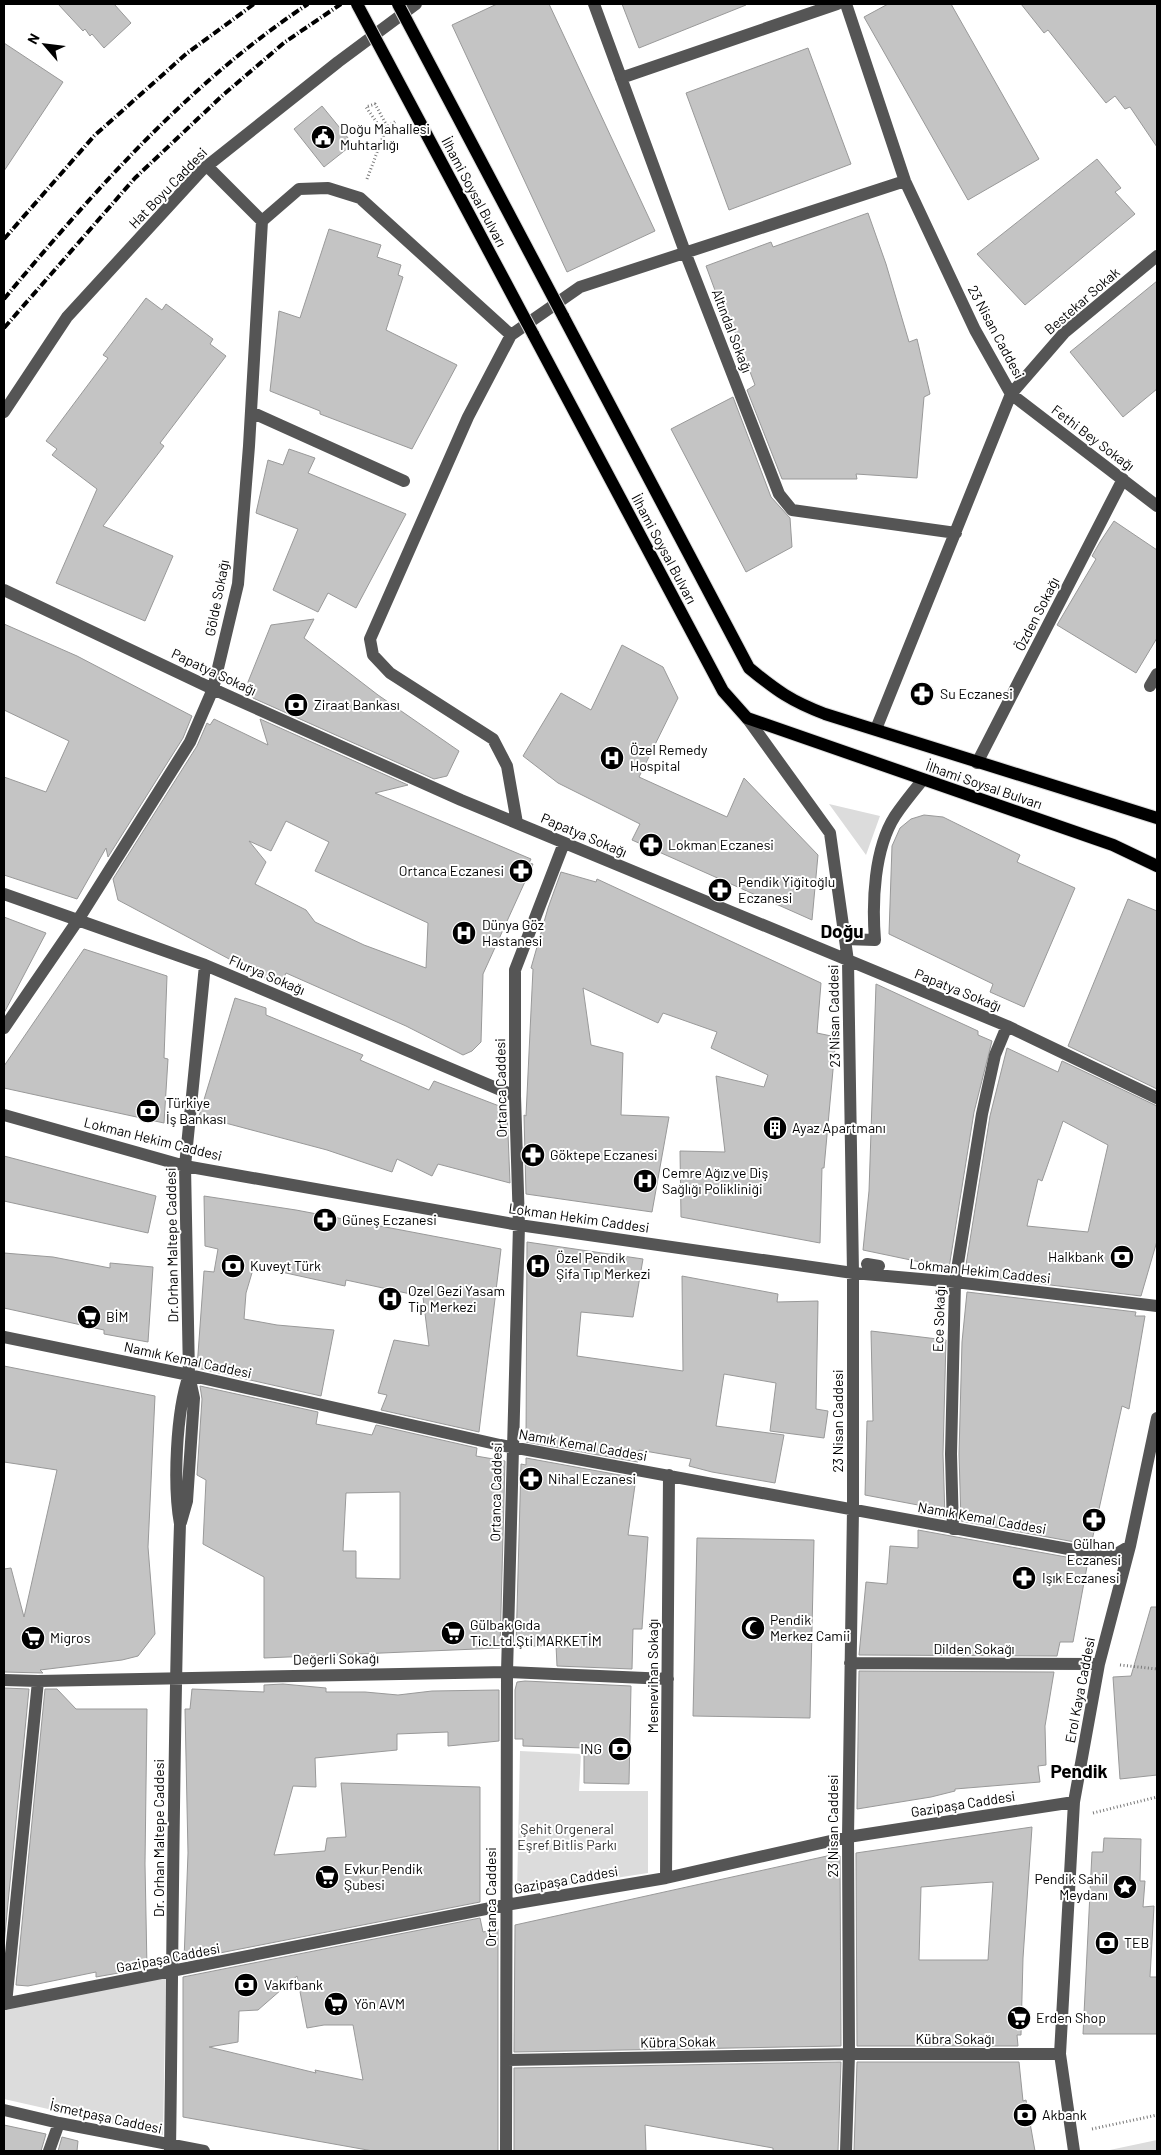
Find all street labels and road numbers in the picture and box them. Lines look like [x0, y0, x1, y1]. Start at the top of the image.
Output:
street label: İlhami Soysal Bulvarı [438, 134, 511, 250]
street label: Hat Boyu Caddesi [125, 144, 210, 232]
street label: Bestekar Sokak [1041, 263, 1123, 338]
street label: 23 Nisan Caddesi [965, 282, 1028, 381]
street label: Altındal Sokağı [709, 287, 756, 375]
street label: Fethi Bey Sokağı [1048, 401, 1138, 474]
street label: İlhami Soysal Bulvarı [628, 491, 701, 607]
street label: Gölde Sokağı [201, 558, 232, 638]
street label: Özden Sokağı [1011, 574, 1062, 654]
street label: Papatya Sokağı [169, 644, 259, 699]
street label: İlhami Soysal Bulvarı [924, 757, 1045, 812]
street label: Papatya Sokağı [539, 809, 630, 860]
street label: Flurya Sokağı [227, 951, 308, 998]
street label: 23 Nisan Caddesi [824, 964, 843, 1068]
street label: Papatya Sokağı [912, 964, 1004, 1015]
street label: Ortanca Caddesi [491, 1038, 510, 1138]
street label: Lokman Hekim Caddesi [82, 1113, 224, 1164]
street label: Dr.Orhan Maltepe Caddesi [162, 1167, 181, 1323]
street label: Lokman Hekim Caddesi [508, 1199, 650, 1236]
street label: Lokman Hekim Caddesi [909, 1255, 1051, 1286]
street label: Ece Sokağı [929, 1286, 948, 1352]
street label: Namık Kemal Caddesi [123, 1338, 253, 1381]
street label: 23 Nisan Caddesi [829, 1369, 846, 1473]
street label: Namık Kemal Caddesi [518, 1425, 649, 1464]
street label: Ortanca Caddesi [486, 1442, 505, 1542]
street label: Namık Kemal Caddesi [917, 1498, 1048, 1537]
street label: Mesnevihan Sokağı [644, 1619, 661, 1733]
street label: Erol Kaya Caddesi [1061, 1636, 1098, 1744]
street label: Dilden Sokağı [933, 1640, 1015, 1657]
street label: Değerli Sokağı [293, 1649, 379, 1668]
street label: Dr. Orhan Maltepe Caddesi [150, 1759, 167, 1917]
street label: 23 Nisan Caddesi [824, 1774, 841, 1878]
street label: Gazipaşa Caddesi [909, 1787, 1016, 1820]
street label: Ortanca Caddesi [482, 1847, 499, 1947]
street label: Gazipaşa Caddesi [512, 1862, 619, 1897]
street label: Gazipaşa Caddesi [114, 1939, 221, 1976]
street label: Kübra Sokağı [915, 2030, 995, 2047]
street label: Kübra Sokak [640, 2032, 716, 2051]
street label: İsmetpaşa Caddesi [48, 2096, 164, 2137]

